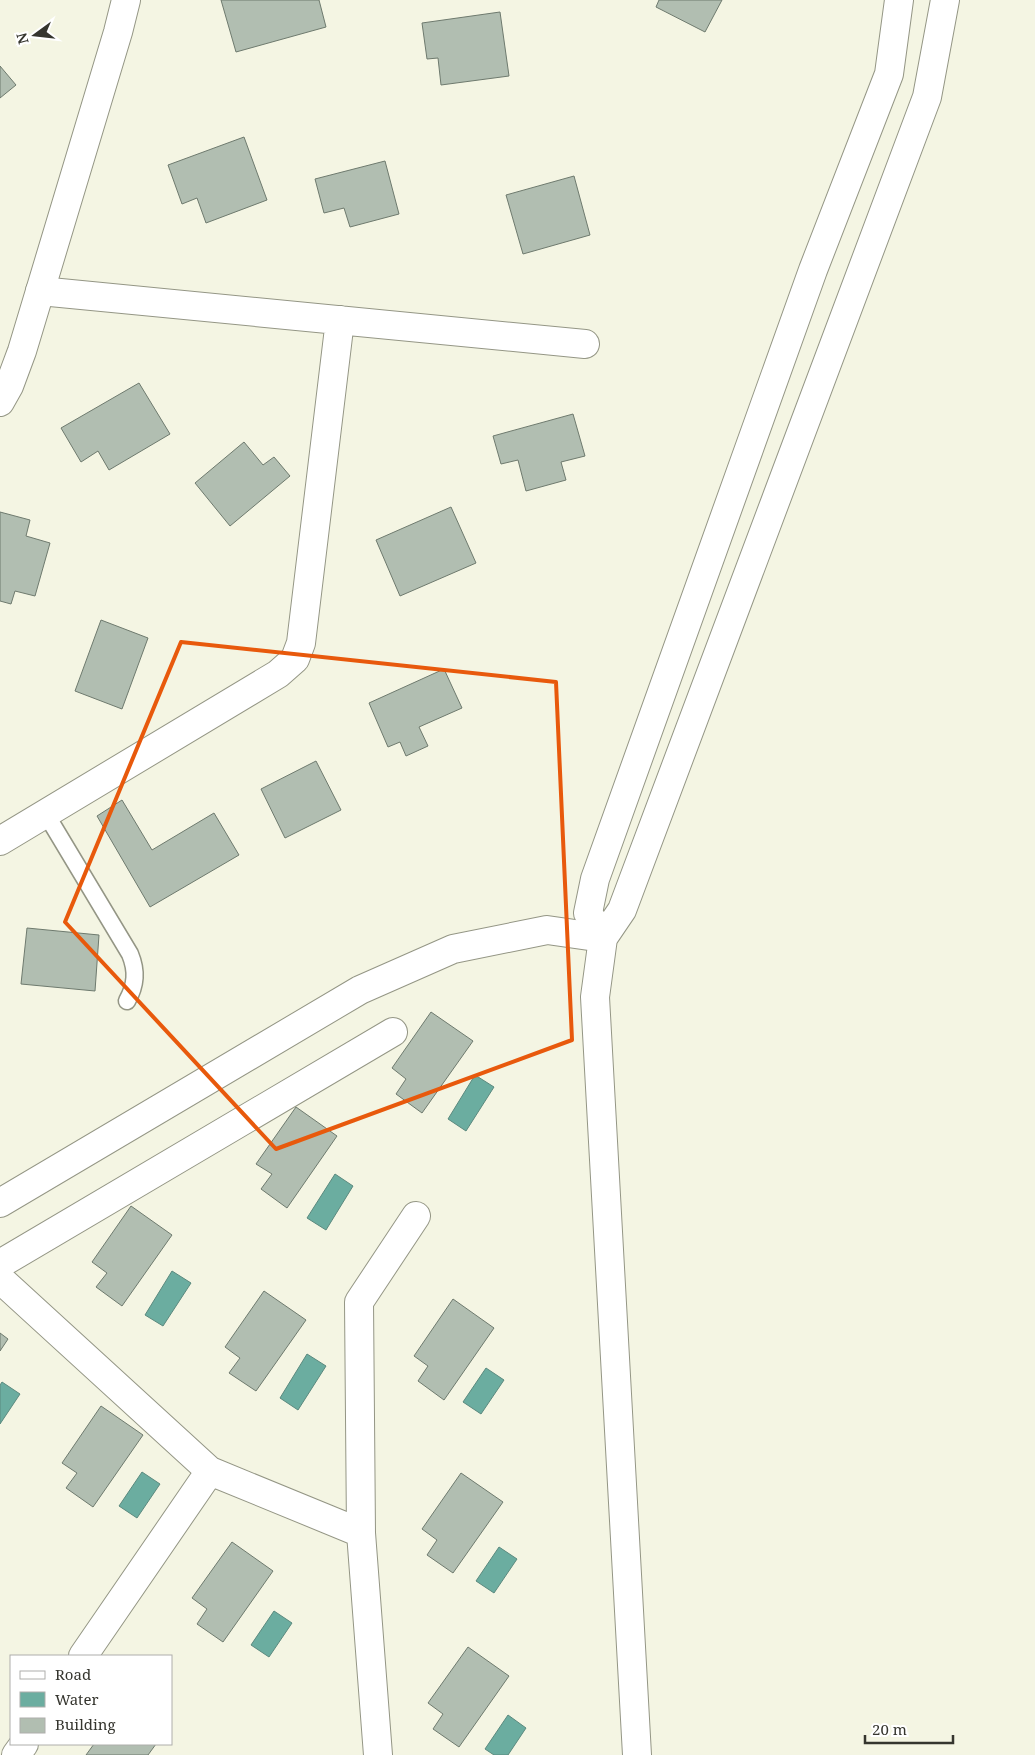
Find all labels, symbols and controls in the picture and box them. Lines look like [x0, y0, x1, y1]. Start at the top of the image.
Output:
north arrow [10, 10, 60, 60]
text: N [11, 31, 33, 46]
legend [10, 1655, 172, 1745]
text: Road [55, 1664, 91, 1684]
text: Water [55, 1689, 98, 1709]
scale bar [865, 1712, 952, 1744]
text: Building [55, 1714, 116, 1734]
text: 20 m [872, 1719, 907, 1739]

